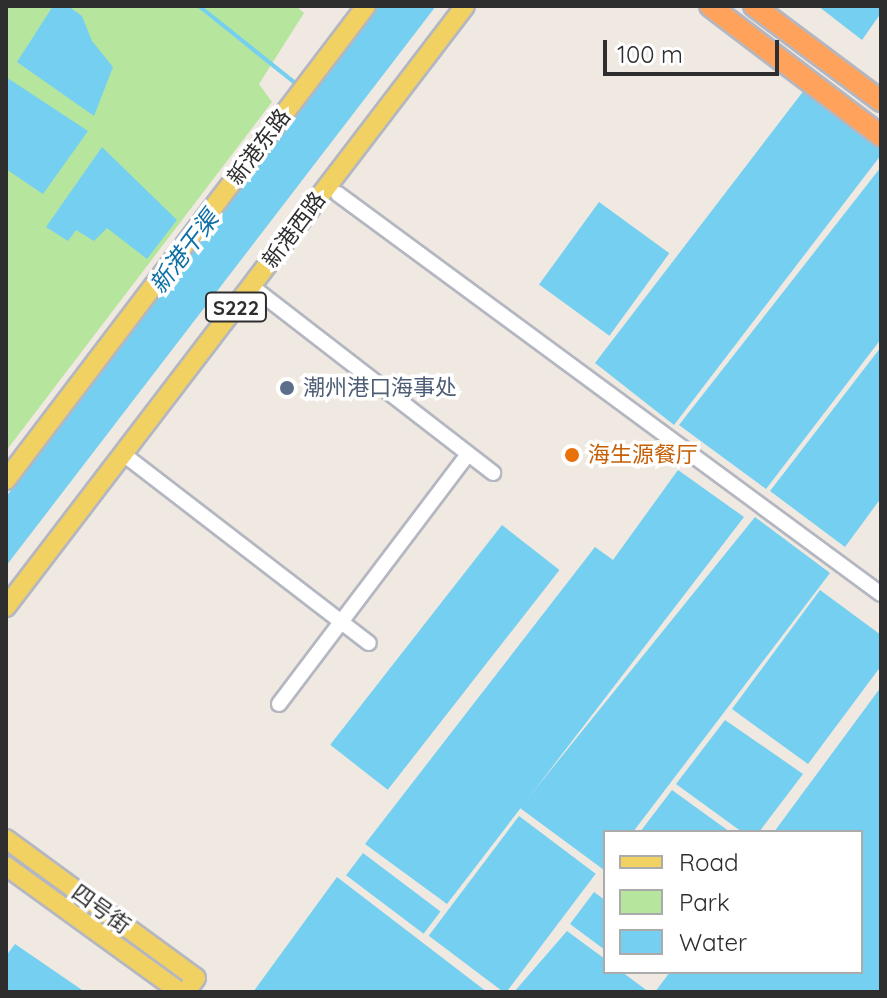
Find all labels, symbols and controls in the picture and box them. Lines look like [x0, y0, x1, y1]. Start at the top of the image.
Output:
scale bar [607, 24, 783, 74]
text: 100 m [617, 39, 683, 69]
street label: 新港东路 [222, 104, 296, 190]
street label: 新港西路 [257, 187, 331, 273]
water label: 新港干渠 [144, 205, 224, 299]
road number: S222 [204, 291, 268, 323]
place label: 潮州港口海事处 [303, 375, 457, 401]
marker: 潮州港口海事处 [278, 379, 296, 397]
place label: 海生源餐厅 [588, 442, 698, 468]
marker: 海生源餐厅 [563, 446, 581, 464]
legend [603, 830, 863, 974]
text: Road [679, 847, 739, 877]
street label: 四号街 [67, 879, 135, 939]
text: Park [679, 887, 730, 917]
text: Water [679, 927, 747, 957]

